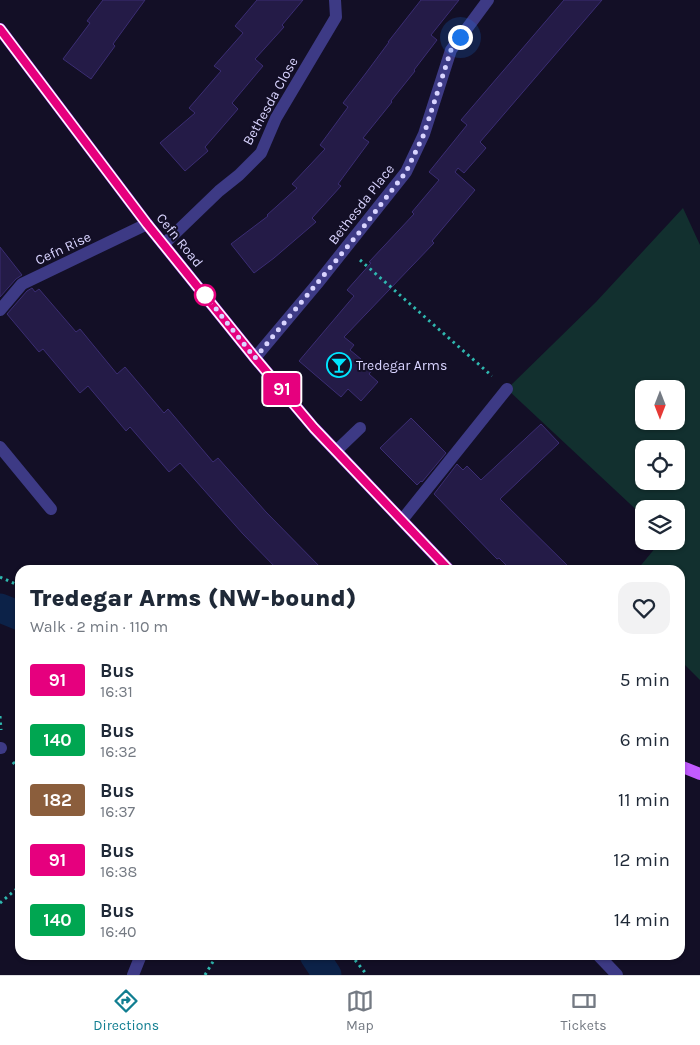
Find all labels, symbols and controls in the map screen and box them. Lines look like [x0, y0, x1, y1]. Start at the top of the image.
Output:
your location [448, 25, 473, 50]
street label: Bethesda Close [239, 54, 302, 148]
street label: Bethesda Place [325, 161, 398, 248]
street label: Cefn Road [153, 210, 207, 271]
street label: Cefn Rise [33, 228, 94, 269]
unlabelled marker [194, 284, 216, 306]
bar icon: Tredegar Arms [326, 352, 352, 378]
place label: Tredegar Arms [356, 357, 447, 374]
line badge: 91 [260, 373, 304, 405]
text: 91 [273, 378, 291, 400]
north arrow [635, 380, 685, 430]
map controls [635, 380, 685, 550]
button: locate [635, 440, 685, 490]
button: layers [635, 500, 685, 550]
button: heart [618, 582, 670, 634]
text: Tredegar Arms (NW-bound) [30, 584, 356, 612]
text: Walk · 2 min · 110 m [30, 617, 168, 636]
text: Bus [100, 660, 134, 682]
text: 91 [49, 669, 66, 691]
text: 5 min [620, 669, 670, 691]
text: 16:31 [100, 682, 133, 701]
text: Bus [100, 720, 134, 742]
text: 140 [43, 729, 72, 751]
text: 6 min [620, 729, 670, 751]
text: 16:32 [100, 742, 137, 761]
text: Bus [100, 780, 134, 802]
text: 182 [43, 789, 72, 811]
text: 11 min [618, 789, 670, 811]
text: 16:37 [100, 802, 135, 821]
text: Bus [100, 840, 134, 862]
text: 91 [49, 849, 66, 871]
text: 12 min [613, 849, 670, 871]
text: 16:38 [100, 862, 137, 881]
text: Bus [100, 900, 134, 922]
text: 140 [43, 909, 72, 931]
text: 14 min [614, 909, 670, 931]
text: 16:40 [100, 922, 137, 941]
tab: Directions [93, 987, 159, 1034]
tab: Map [346, 987, 374, 1034]
tab: Tickets [561, 987, 607, 1034]

